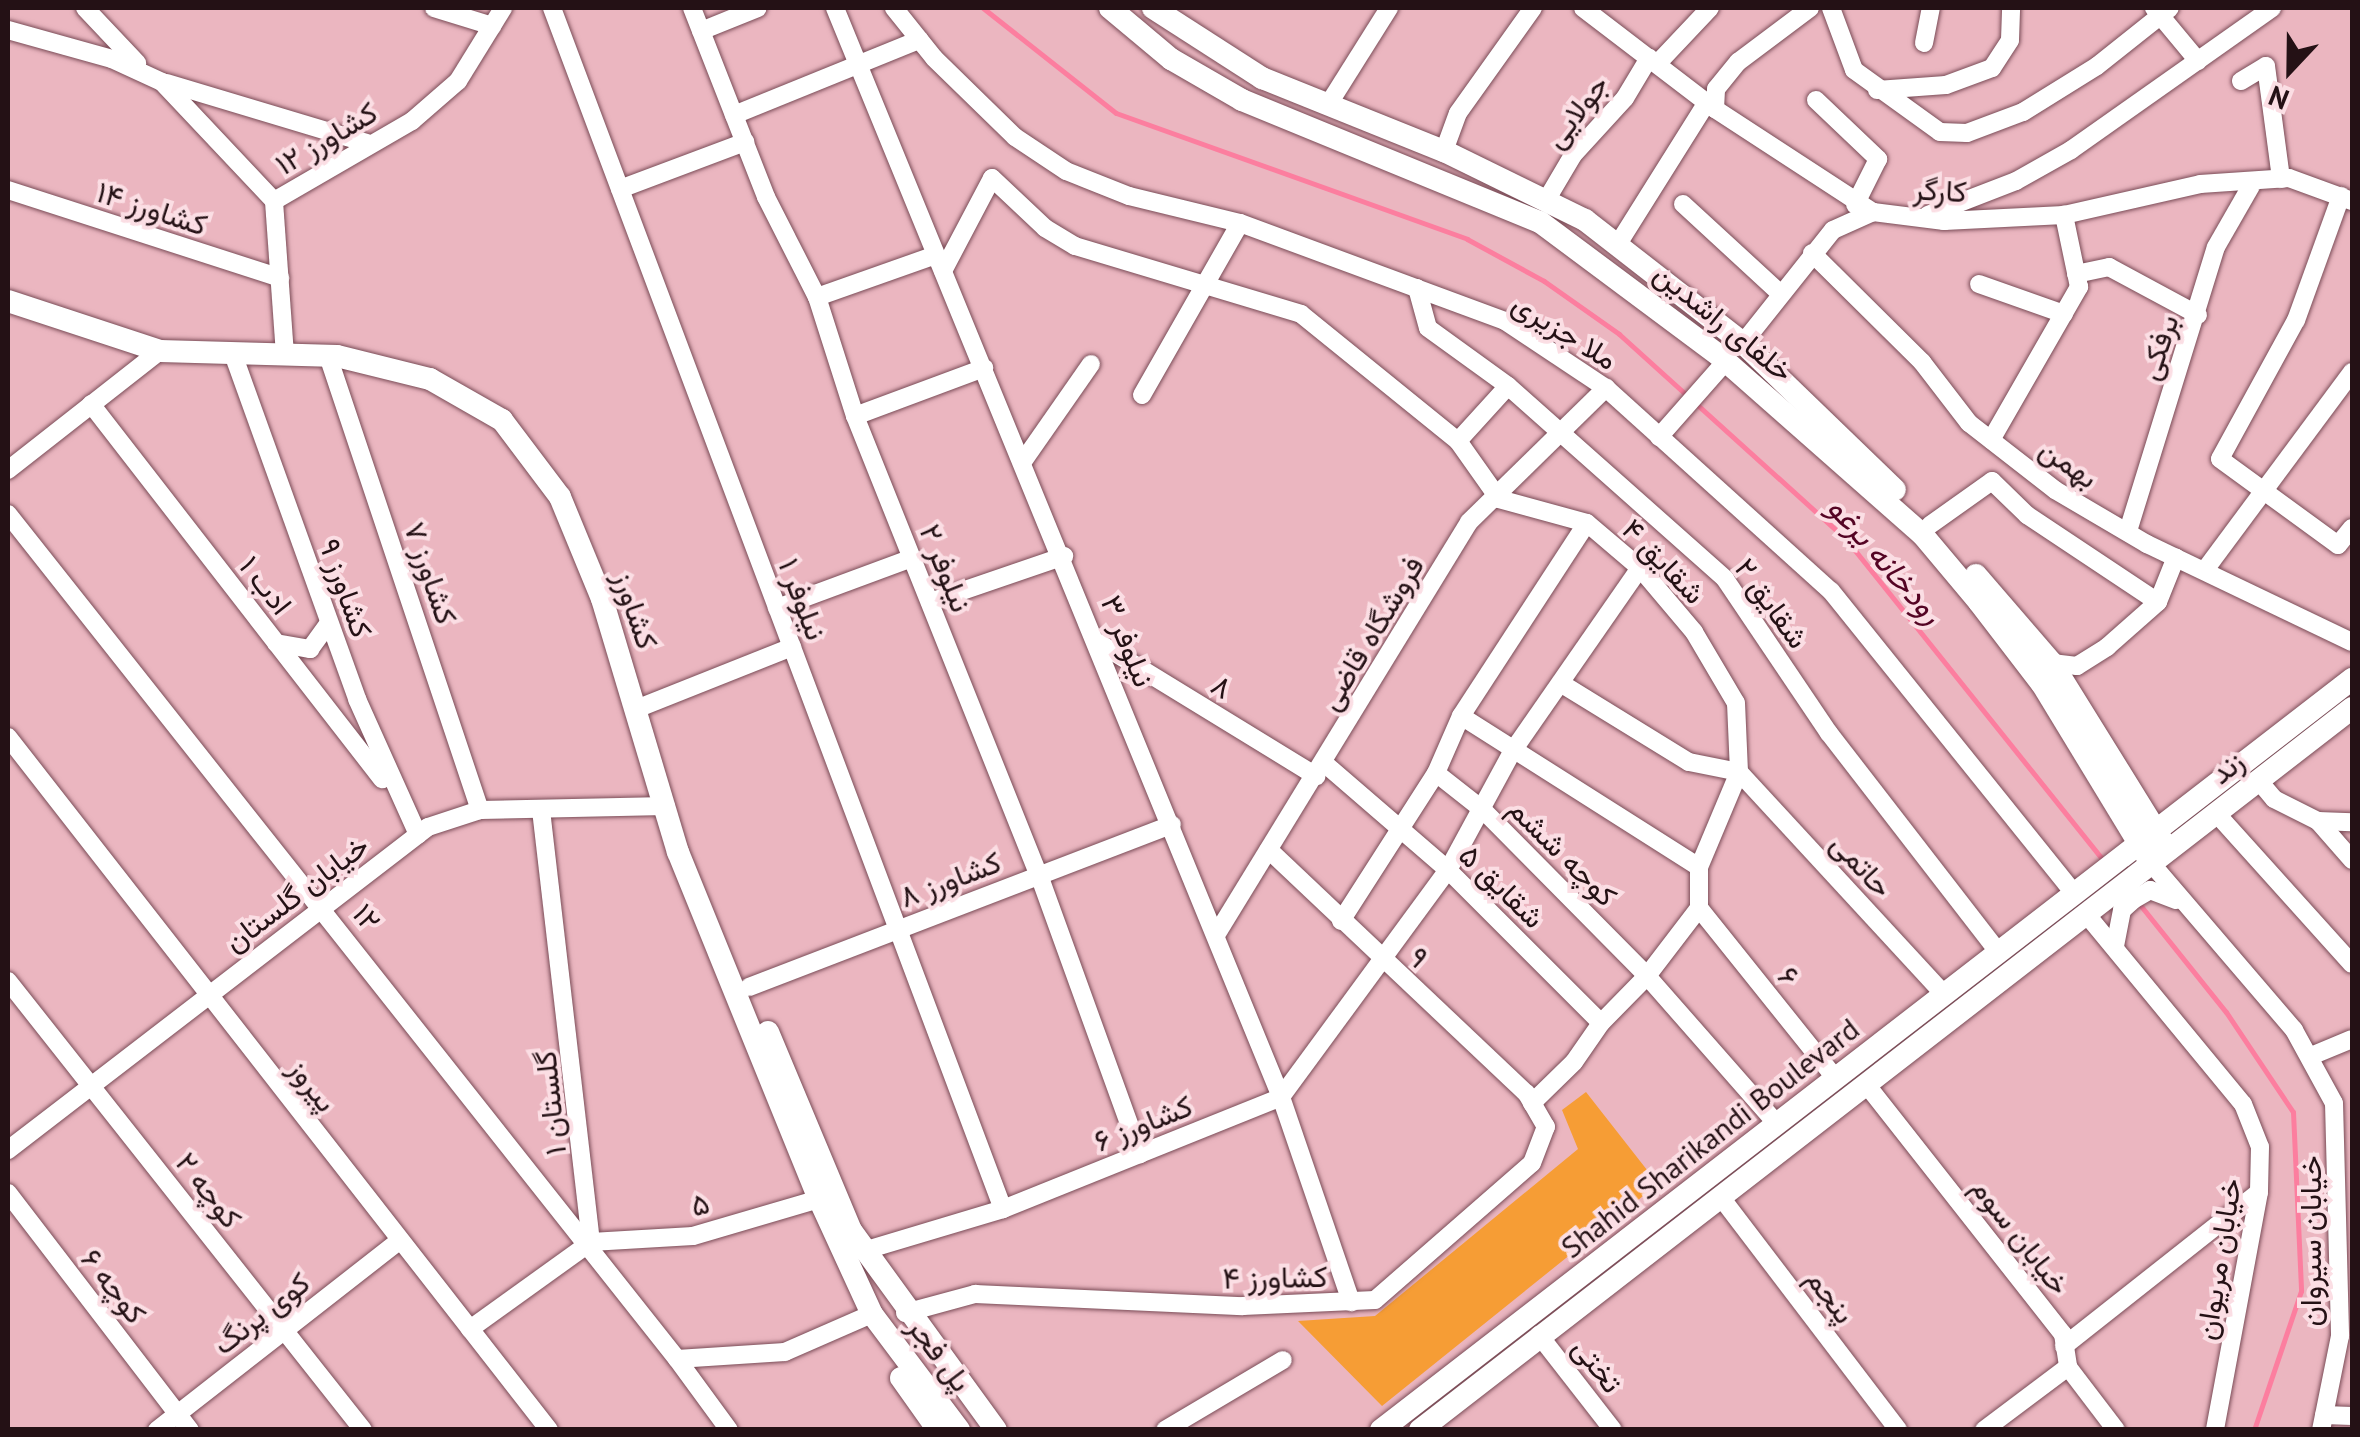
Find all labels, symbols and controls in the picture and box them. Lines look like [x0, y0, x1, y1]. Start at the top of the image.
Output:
north arrow [2240, 20, 2340, 120]
street label: جولایی [1536, 67, 1616, 155]
text: N [2263, 78, 2294, 119]
street label: کشاورز ۱۲ [269, 94, 383, 182]
street label: کارگر [1912, 171, 1968, 209]
street label: کشاورز ۱۴ [92, 173, 212, 243]
street label: خلفای راشدین [1647, 255, 1801, 389]
street label: ملا جزیری [1506, 285, 1624, 377]
street label: برفکی [2130, 310, 2186, 384]
street label: بهمن [2033, 430, 2105, 496]
water label: رودخانه یرغو [1820, 489, 1952, 631]
street label: شقایق ۴ [1615, 511, 1713, 611]
street label: کشاورز ۷ [397, 517, 465, 629]
street label: نیلوفر ۲ [912, 519, 980, 617]
street label: کشاورز ۹ [312, 534, 380, 642]
street label: ادب ۱ [232, 549, 300, 621]
street label: فروشگاه قاضی [1311, 550, 1431, 716]
street label: شقایق ۲ [1727, 551, 1817, 655]
street label: نیلوفر ۱ [771, 553, 835, 645]
street label: کشاورز [606, 566, 666, 654]
street label: نیلوفر ۳ [1093, 590, 1163, 692]
street label: ۸ [1205, 666, 1239, 706]
street label: زند [2203, 743, 2251, 791]
street label: کوچه ششم [1501, 790, 1625, 914]
street label: حاتمی [1824, 826, 1900, 904]
street label: خیابان گلستان [217, 827, 375, 959]
street label: شقایق ۵ [1452, 837, 1552, 935]
street label: کشاورز ۸ [894, 843, 1006, 915]
street label: ۱۲ [345, 896, 389, 938]
street label: ۹ [1401, 939, 1437, 975]
street label: ۶ [1770, 959, 1808, 993]
street label: Shahid Sharikandi Boulevard [1554, 1011, 1866, 1265]
street label: گلستان ۱ [527, 1049, 573, 1157]
street label: پیروز [281, 1051, 345, 1119]
street label: کشاورز ۶ [1089, 1087, 1197, 1159]
street label: کوچه ۲ [168, 1145, 250, 1235]
street label: خیابان سیروان [2292, 1155, 2328, 1327]
street label: خیابان سوم [1964, 1170, 2078, 1302]
street label: خیابان مریوان [2187, 1176, 2249, 1342]
street label: ۵ [687, 1184, 713, 1224]
street label: کوچه ۶ [74, 1241, 154, 1331]
street label: کشاورز ۴ [1222, 1258, 1328, 1296]
street label: پنجم [1799, 1262, 1863, 1330]
street label: کوی پرنگ [206, 1264, 316, 1362]
street label: پل فجر [900, 1310, 980, 1398]
street label: تختی [1565, 1330, 1631, 1400]

